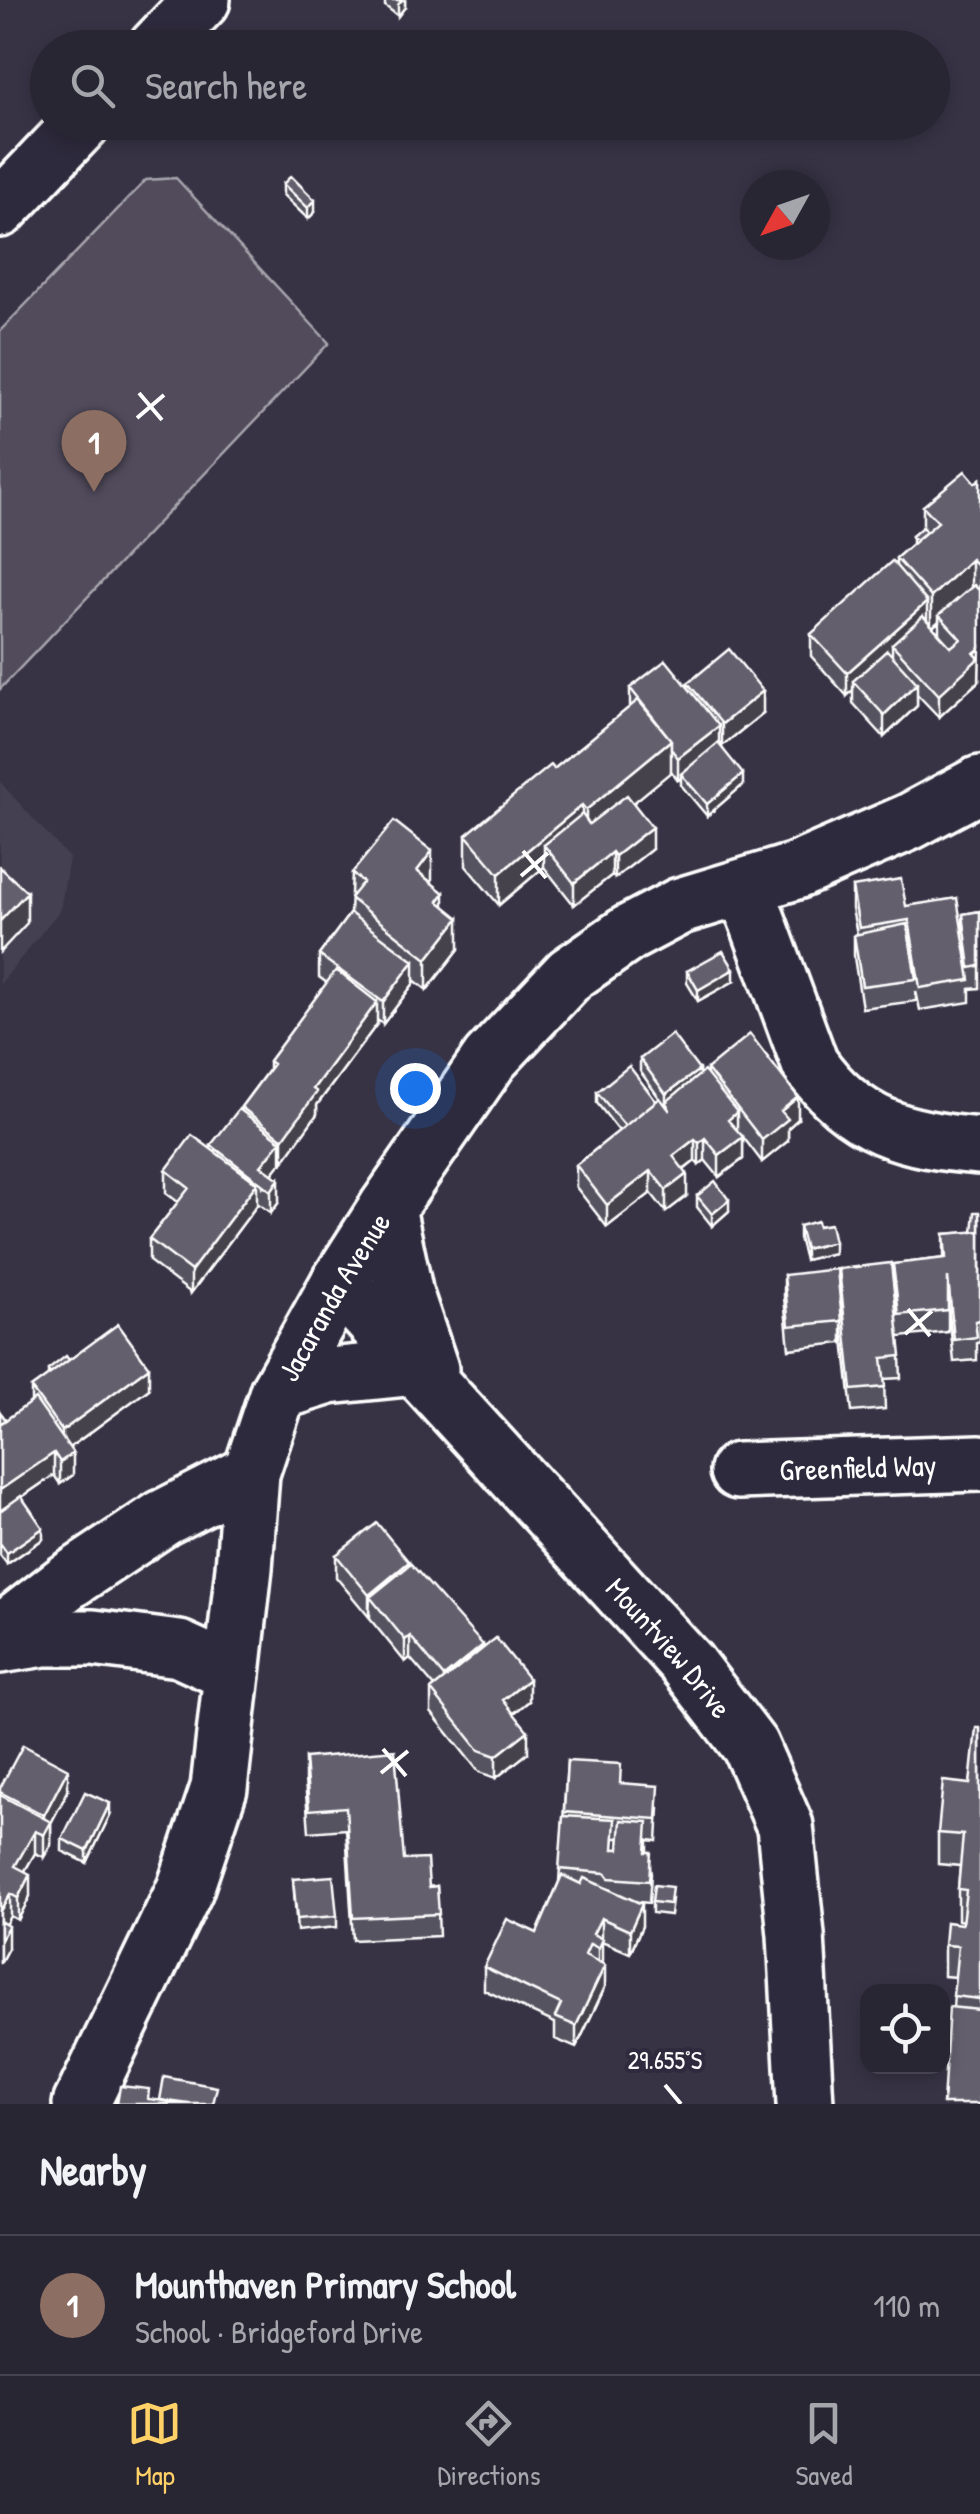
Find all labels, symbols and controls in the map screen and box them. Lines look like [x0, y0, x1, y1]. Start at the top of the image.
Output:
search box [30, 30, 950, 140]
icon: search [65, 58, 120, 113]
text: Search here [145, 59, 307, 111]
north arrow [740, 170, 830, 260]
pin: 1 [62, 410, 126, 492]
your location [390, 1063, 441, 1114]
street label: Jacaranda Avenue [268, 1204, 399, 1388]
street label: Greenfield Way [779, 1444, 937, 1490]
street label: Mountview Drive [597, 1569, 741, 1726]
map controls [860, 1984, 950, 2074]
button: locate [860, 1984, 950, 2074]
text: 29.655°S [628, 2043, 702, 2077]
text: Nearby [40, 2141, 147, 2198]
text: Mounthaven Primary School [135, 2258, 516, 2310]
text: 1 [67, 2284, 78, 2327]
text: 110 m [873, 2284, 940, 2327]
text: School · Bridgeford Drive [135, 2310, 423, 2353]
tab: Map [127, 2396, 182, 2494]
tab: Directions [437, 2396, 540, 2494]
tab: Saved [795, 2396, 853, 2494]

